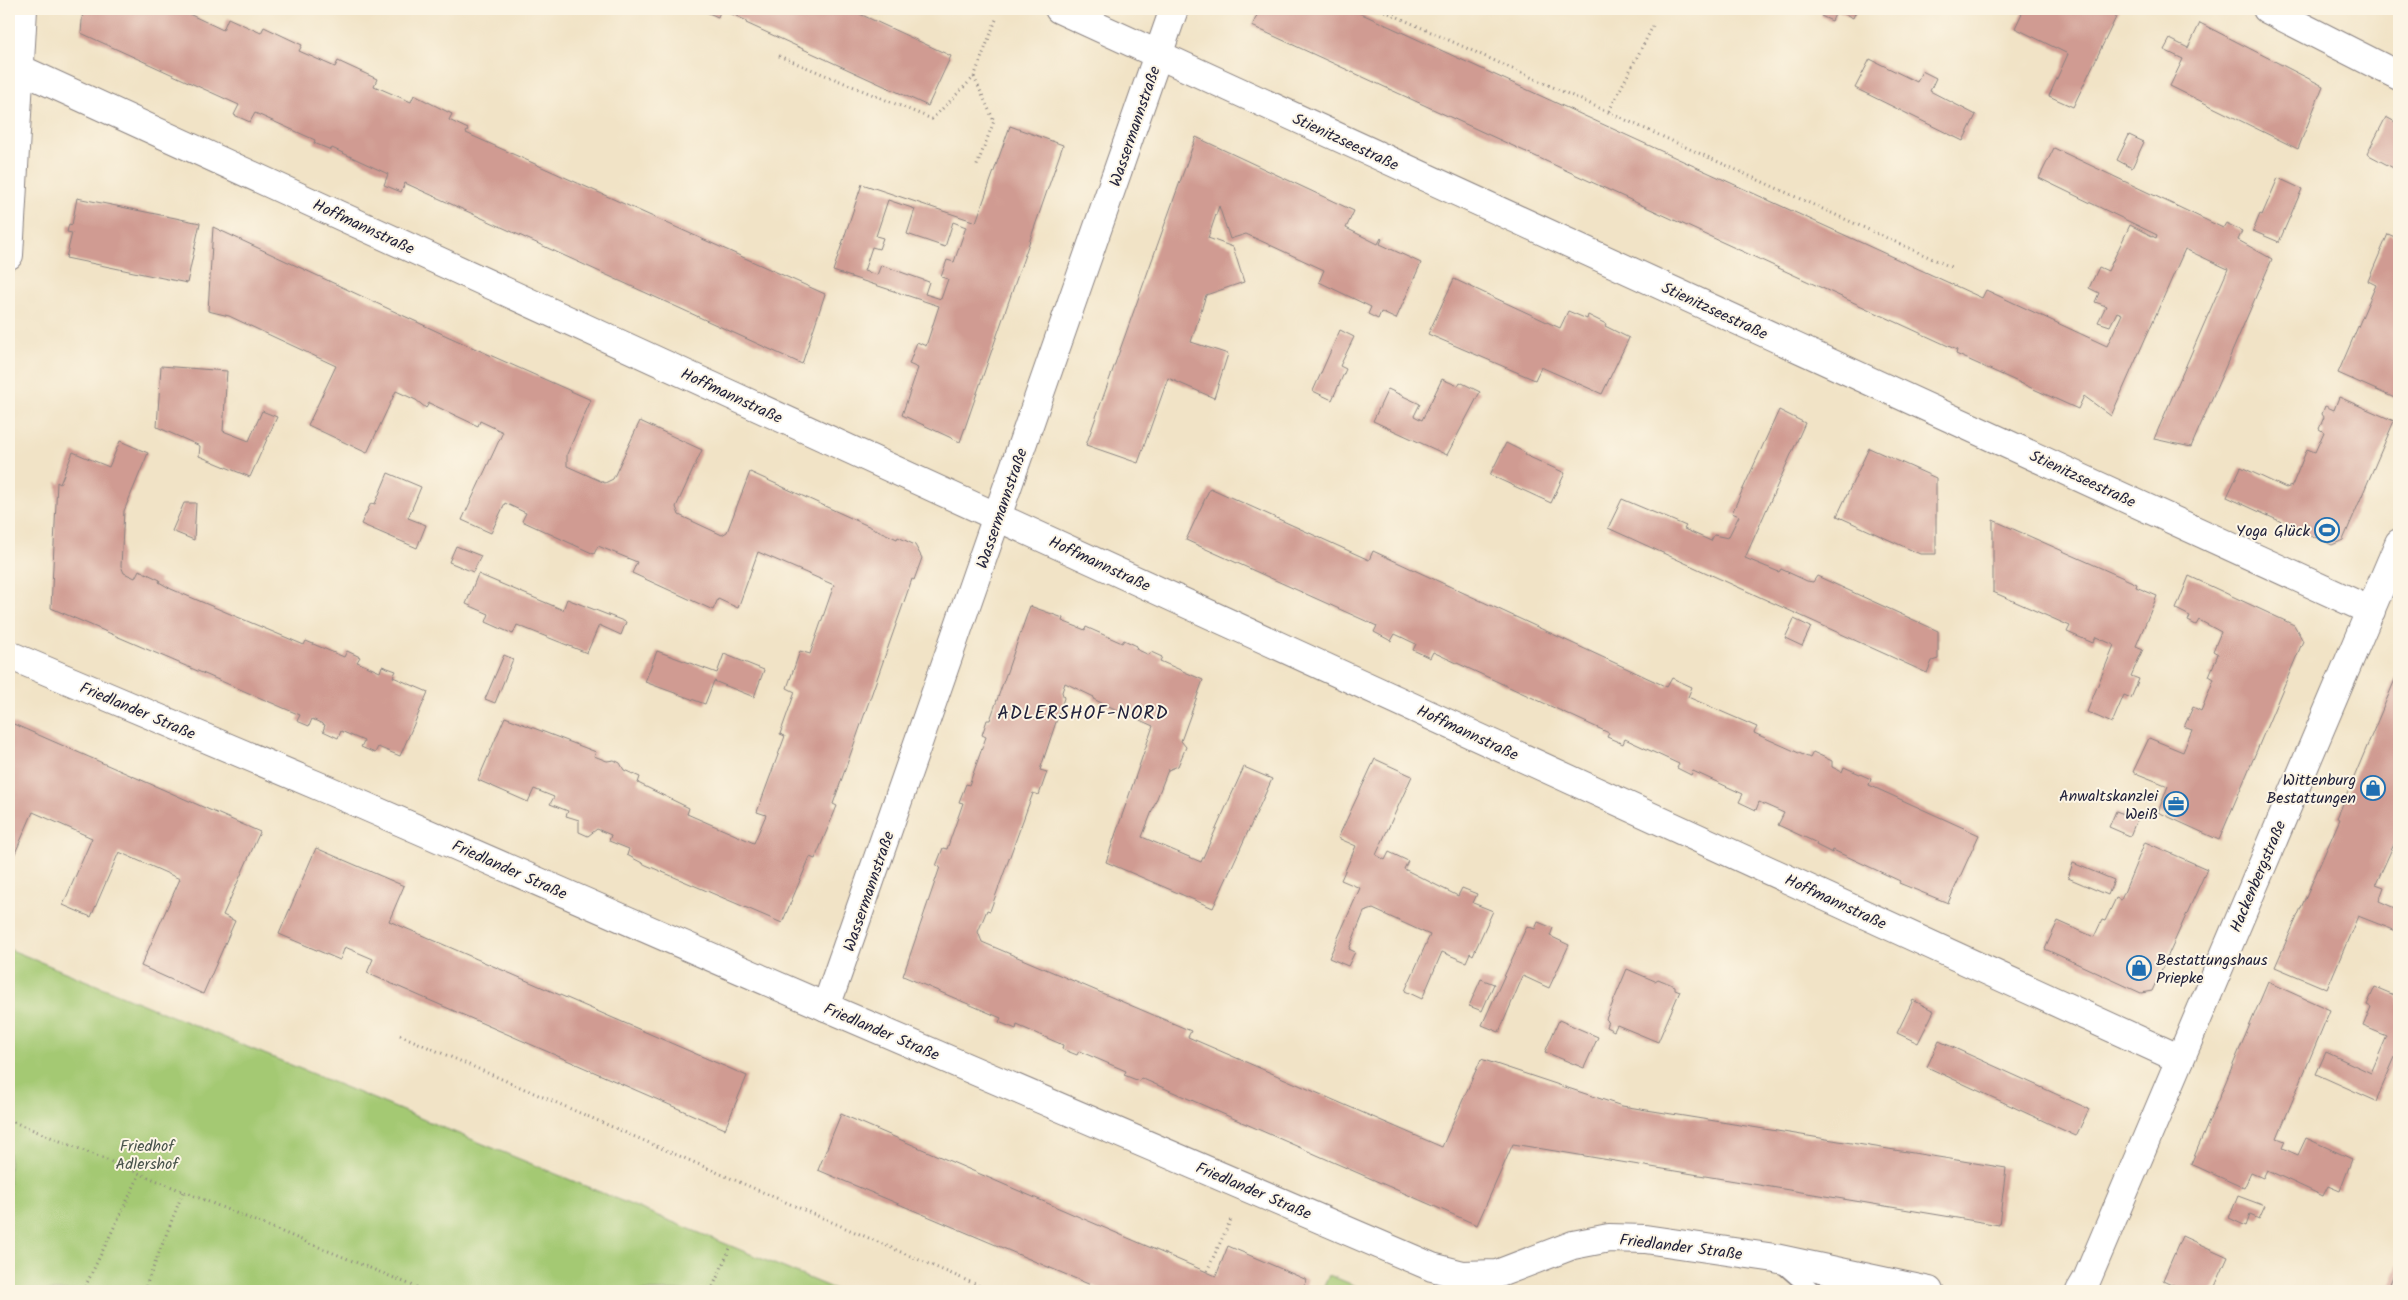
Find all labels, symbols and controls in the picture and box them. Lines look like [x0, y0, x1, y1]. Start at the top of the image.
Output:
street label: Wassermannstraße [1103, 63, 1168, 190]
street label: Stienitzseestraße [1288, 107, 1403, 178]
street label: Hoffmannstraße [308, 193, 418, 262]
street label: Stienitzseestraße [1657, 276, 1772, 347]
street label: Hoffmannstraße [676, 362, 786, 431]
street label: Stienitzseestraße [2025, 444, 2140, 515]
street label: Wassermannstraße [970, 445, 1035, 572]
sports icon: Yoga Glück [2314, 517, 2340, 543]
place label: Yoga Glück [2236, 519, 2310, 544]
street label: Hoffmannstraße [1044, 530, 1154, 599]
street label: Friedlander Straße [76, 676, 199, 747]
district label: ADLERSHOF-NORD [997, 699, 1169, 729]
street label: Hoffmannstraße [1412, 699, 1522, 768]
place label: Wittenburg Bestattungen [2266, 768, 2356, 811]
shop icon: Wittenburg Bestattungen [2360, 775, 2386, 801]
place label: Anwaltskanzlei Weiß [2059, 784, 2159, 827]
office icon: Anwaltskanzlei Weiß [2163, 791, 2189, 817]
street label: Hackenbergstraße [2224, 817, 2293, 936]
street label: Wassermannstraße [837, 828, 902, 955]
street label: Friedlander Straße [448, 834, 571, 907]
street label: Hoffmannstraße [1780, 868, 1890, 937]
place label: Bestattungshaus Priepke [2156, 948, 2268, 991]
shop icon: Bestattungshaus Priepke [2126, 955, 2152, 981]
street label: Friedlander Straße [820, 997, 943, 1068]
park label: Friedhof Adlershof [116, 1134, 180, 1177]
street label: Friedlander Straße [1192, 1156, 1315, 1227]
street label: Friedlander Straße [1618, 1228, 1744, 1267]

